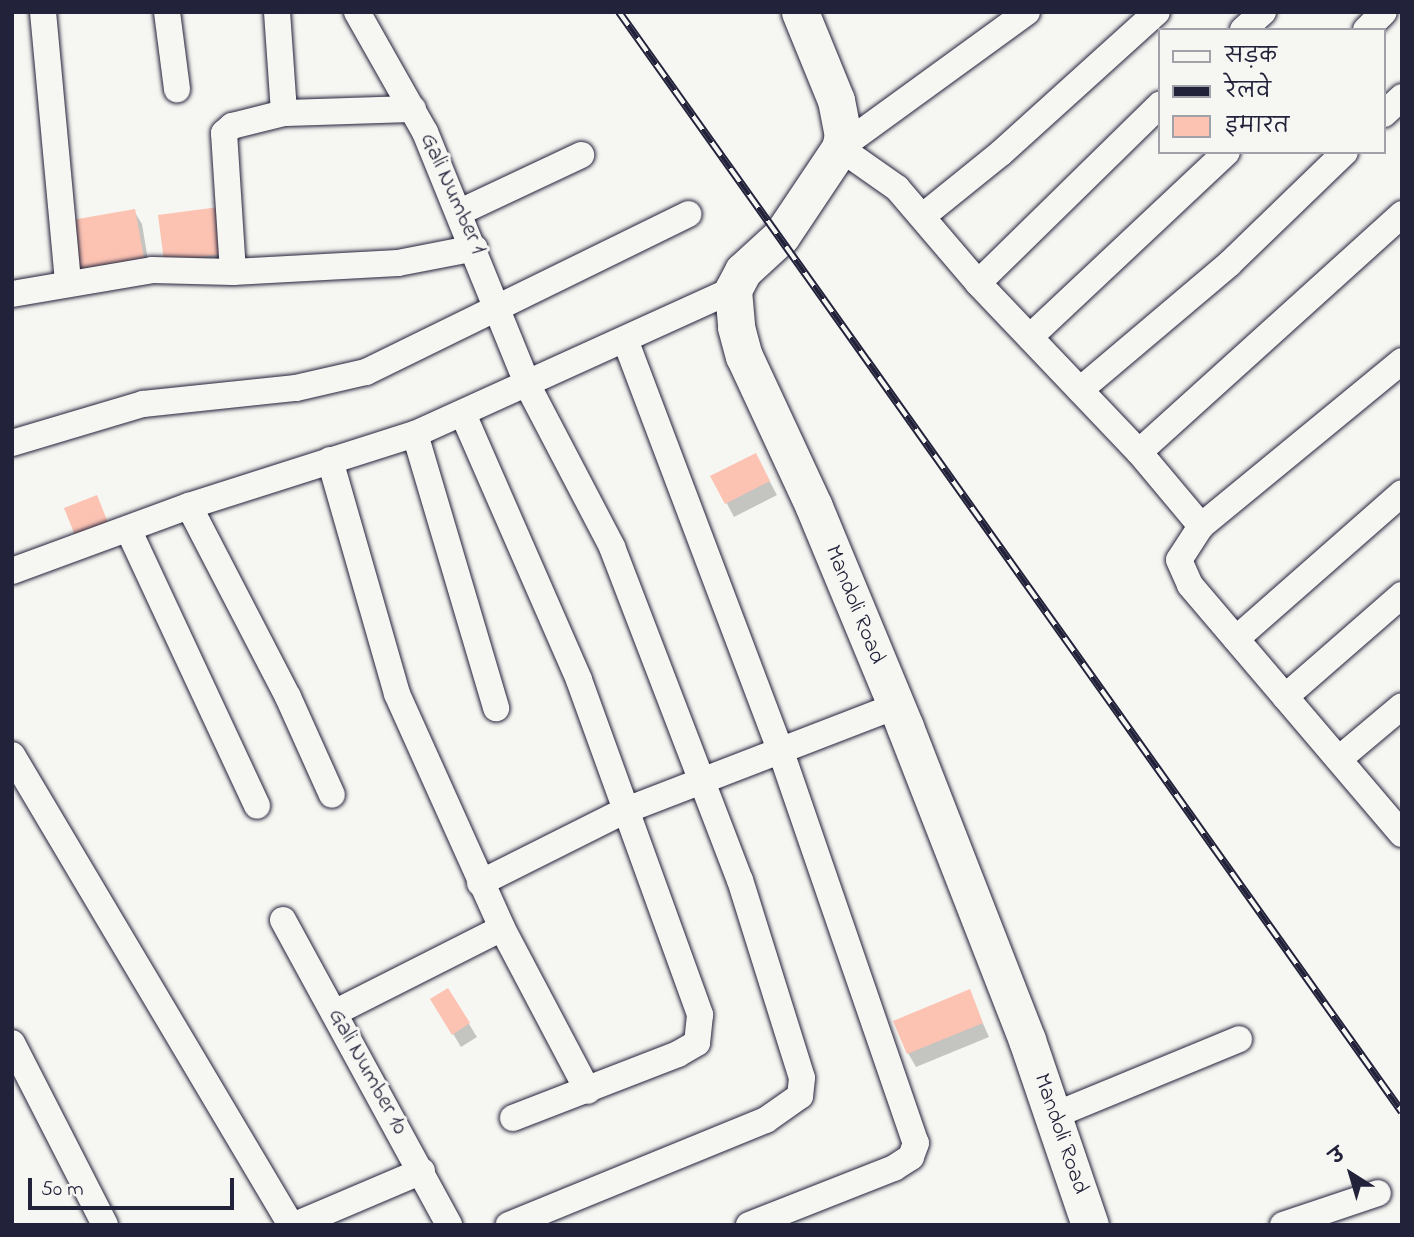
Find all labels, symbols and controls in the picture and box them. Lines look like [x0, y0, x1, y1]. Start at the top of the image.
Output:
legend [1158, 28, 1386, 154]
text: सड़क [1225, 42, 1277, 72]
text: रेलवे [1225, 77, 1271, 107]
text: इमारत [1225, 112, 1289, 142]
street label: Gali Number 1 [413, 129, 491, 259]
street label: Mandoli Road [818, 542, 890, 668]
street label: Gali Number 10 [321, 1004, 413, 1140]
street label: Mandoli Road [1026, 1070, 1094, 1198]
north arrow [1316, 1139, 1386, 1209]
text: उ [1325, 1142, 1351, 1171]
scale bar [32, 1164, 238, 1208]
text: 50 m [41, 1175, 84, 1205]

